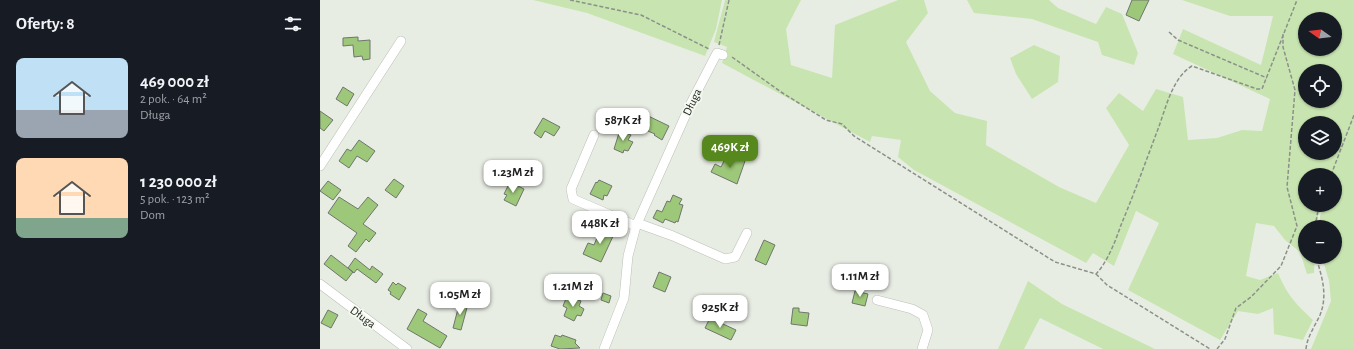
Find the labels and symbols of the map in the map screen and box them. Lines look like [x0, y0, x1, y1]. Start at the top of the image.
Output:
north arrow [1298, 12, 1342, 56]
street label: Długa [680, 86, 704, 117]
pin: 587K zł [586, 108, 660, 142]
pin: 469K zł [693, 135, 767, 169]
pin: 1.23M zł [472, 160, 554, 194]
pin: 448K zł [563, 211, 637, 245]
pin: 1.11M zł [819, 264, 901, 298]
pin: 1.21M zł [532, 274, 614, 308]
pin: 1.05M zł [419, 282, 501, 316]
pin: 925K zł [683, 295, 757, 329]
street label: Długa [348, 304, 378, 331]

